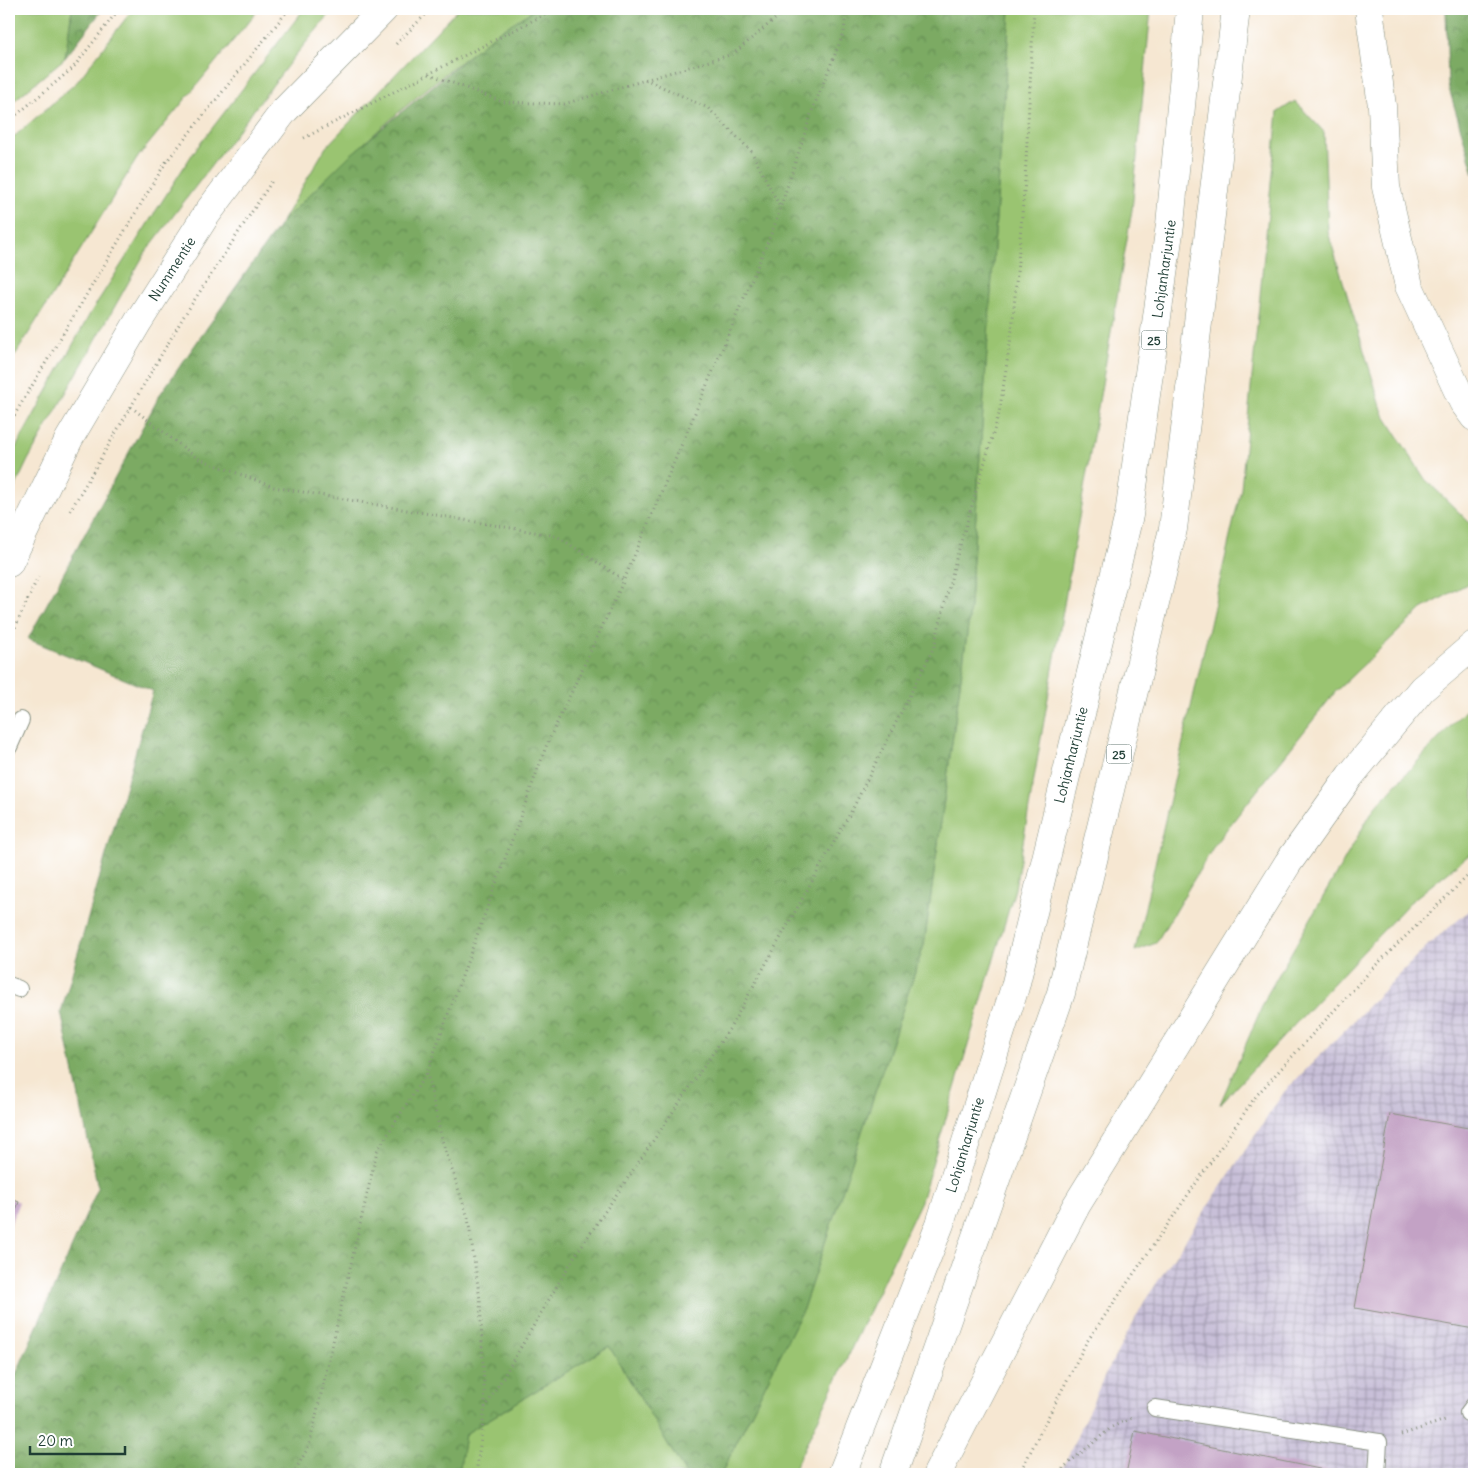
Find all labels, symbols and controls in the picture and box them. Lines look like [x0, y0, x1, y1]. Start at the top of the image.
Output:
street label: Lohjanharjuntie [1148, 219, 1180, 319]
street label: Nummentie [145, 233, 199, 305]
road number: 25 [1142, 330, 1166, 350]
street label: Lohjanharjuntie [1050, 705, 1092, 805]
road number: 25 [1106, 744, 1132, 764]
street label: Lohjanharjuntie [942, 1095, 988, 1195]
scale bar [30, 1423, 125, 1455]
text: 20 m [38, 1431, 73, 1450]

